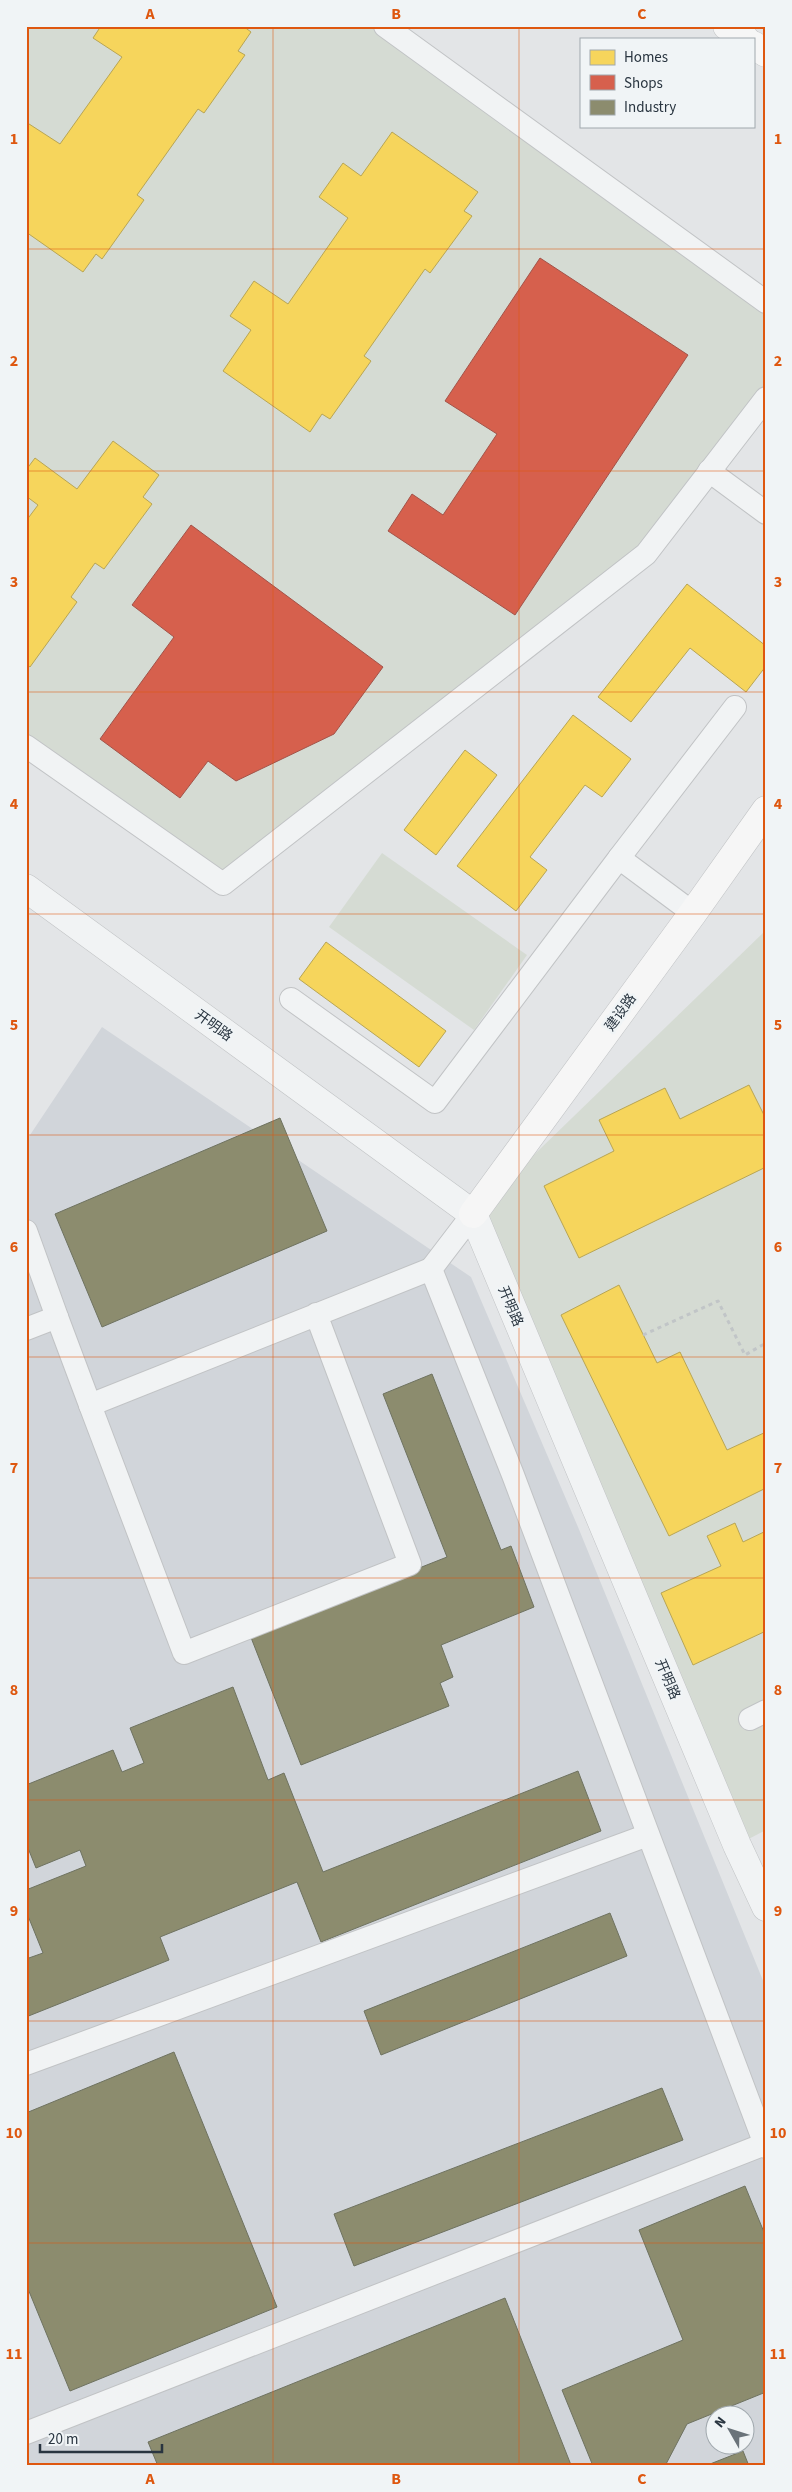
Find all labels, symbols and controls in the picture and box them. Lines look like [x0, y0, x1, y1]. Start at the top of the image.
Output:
text: A [144, 3, 155, 25]
text: B [391, 3, 401, 25]
text: C [637, 3, 647, 25]
legend [580, 38, 754, 128]
text: Homes [624, 47, 668, 68]
text: Shops [624, 73, 663, 94]
text: Industry [624, 97, 676, 118]
text: 1 [10, 128, 18, 150]
text: 1 [774, 128, 782, 150]
text: 2 [10, 350, 18, 372]
text: 2 [774, 350, 782, 372]
text: 3 [10, 571, 18, 593]
text: 3 [774, 571, 782, 593]
text: 4 [10, 793, 19, 815]
text: 4 [774, 793, 783, 815]
street label: 建设路 [600, 990, 641, 1035]
street label: 开明路 [191, 1005, 236, 1046]
text: 5 [10, 1014, 18, 1036]
text: 5 [774, 1014, 782, 1036]
text: 6 [10, 1236, 18, 1258]
text: 6 [774, 1236, 782, 1258]
street label: 开明路 [493, 1283, 527, 1330]
text: 7 [10, 1457, 18, 1479]
text: 7 [774, 1457, 782, 1479]
street label: 开明路 [650, 1656, 684, 1703]
text: 8 [10, 1679, 18, 1701]
text: 8 [774, 1679, 782, 1701]
text: 9 [10, 1900, 18, 1922]
text: 9 [774, 1900, 782, 1922]
text: 10 [6, 2122, 22, 2144]
text: 10 [770, 2122, 786, 2144]
text: 11 [6, 2343, 22, 2365]
text: 11 [770, 2343, 786, 2365]
north arrow [704, 2404, 754, 2454]
text: N [710, 2413, 731, 2432]
scale bar [40, 2422, 162, 2454]
text: 20 m [48, 2429, 78, 2450]
text: A [144, 2468, 155, 2490]
text: B [391, 2468, 401, 2490]
text: C [637, 2468, 647, 2490]

